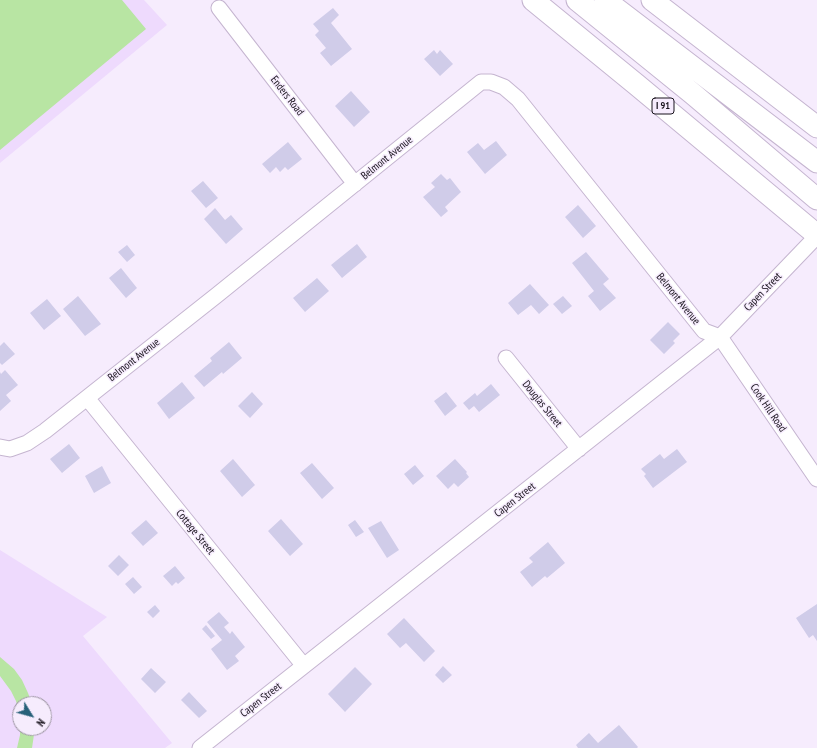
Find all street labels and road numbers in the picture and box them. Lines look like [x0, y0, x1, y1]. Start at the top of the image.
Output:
street label: Enders Road [267, 74, 307, 118]
road number: I 91 [652, 98, 674, 114]
street label: Belmont Avenue [359, 133, 415, 183]
street label: Capen Street [741, 270, 785, 314]
street label: Belmont Avenue [653, 271, 703, 327]
street label: Belmont Avenue [105, 336, 163, 384]
street label: Douglas Street [519, 378, 565, 430]
street label: Cook Hill Road [747, 381, 789, 435]
street label: Capen Street [492, 480, 538, 520]
street label: Cottage Street [173, 507, 217, 557]
street label: Capen Street [238, 680, 284, 720]

